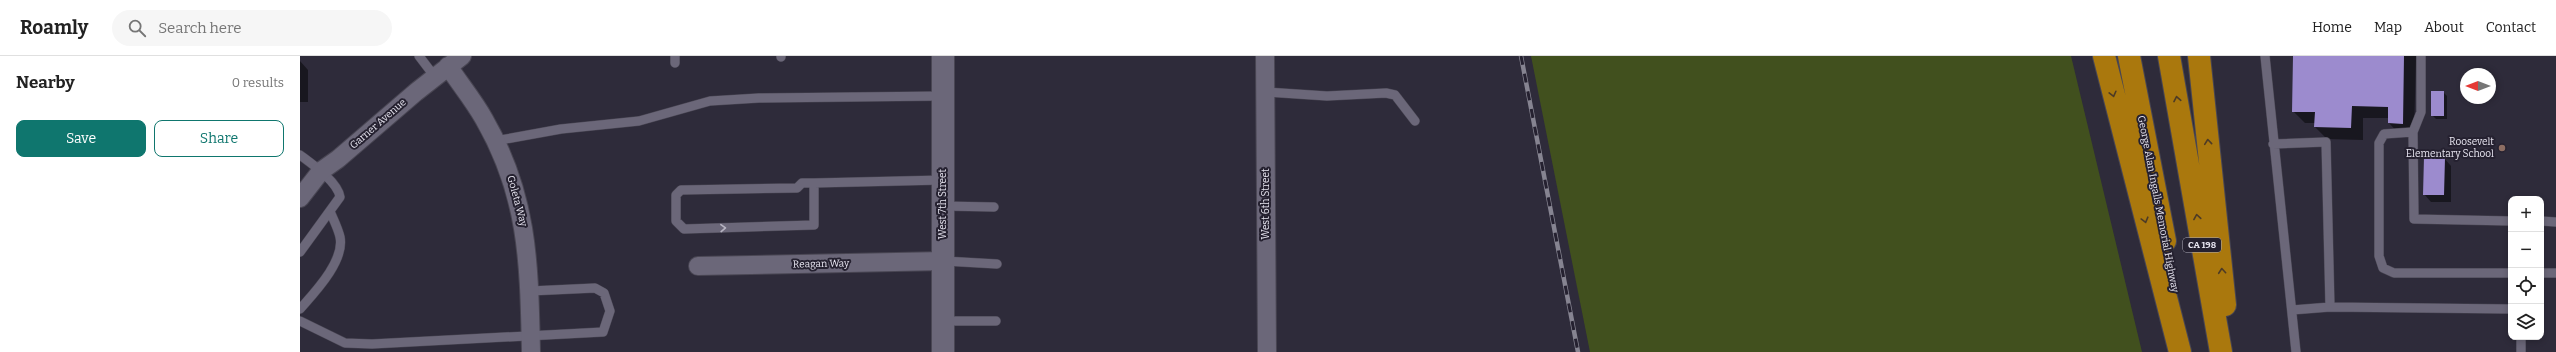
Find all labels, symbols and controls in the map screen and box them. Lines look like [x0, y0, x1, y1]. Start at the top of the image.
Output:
search box [112, 10, 392, 46]
text: Roamly [20, 16, 88, 39]
icon: search [126, 17, 148, 39]
text: Search here [158, 19, 242, 37]
text: Home [2312, 19, 2352, 36]
text: Map [2374, 19, 2402, 36]
text: About [2424, 19, 2464, 36]
text: Contact [2486, 19, 2536, 36]
north arrow [2460, 68, 2496, 104]
text: Nearby [16, 72, 75, 93]
text: 0 results [232, 75, 284, 90]
one-way arrow [2109, 91, 2117, 97]
street label: Garner Avenue [348, 96, 408, 152]
one-way arrow [2173, 96, 2182, 102]
street label: George Alan Ingalls Memorial Highway [2135, 114, 2181, 294]
button: Save [16, 120, 146, 157]
button: Share [154, 120, 284, 157]
place label: Roosevelt Elementary School [2406, 136, 2494, 160]
one-way arrow [2204, 139, 2213, 145]
marker: Roosevelt Elementary School [2497, 143, 2507, 153]
street label: West 7th Street [937, 168, 949, 239]
street label: West 6th Street [1260, 168, 1272, 240]
street label: Goleta Way [504, 174, 530, 228]
map controls [2508, 196, 2544, 340]
button: + [2508, 196, 2544, 232]
one-way arrow [2193, 214, 2202, 220]
one-way arrow [2141, 217, 2149, 223]
one-way arrow [720, 224, 726, 232]
button: − [2508, 232, 2544, 268]
road number: CA 198 [2183, 238, 2221, 252]
street label: Reagan Way [793, 257, 850, 270]
one-way arrow [2218, 268, 2227, 274]
button: locate [2508, 268, 2544, 304]
button: layers [2508, 304, 2544, 340]

